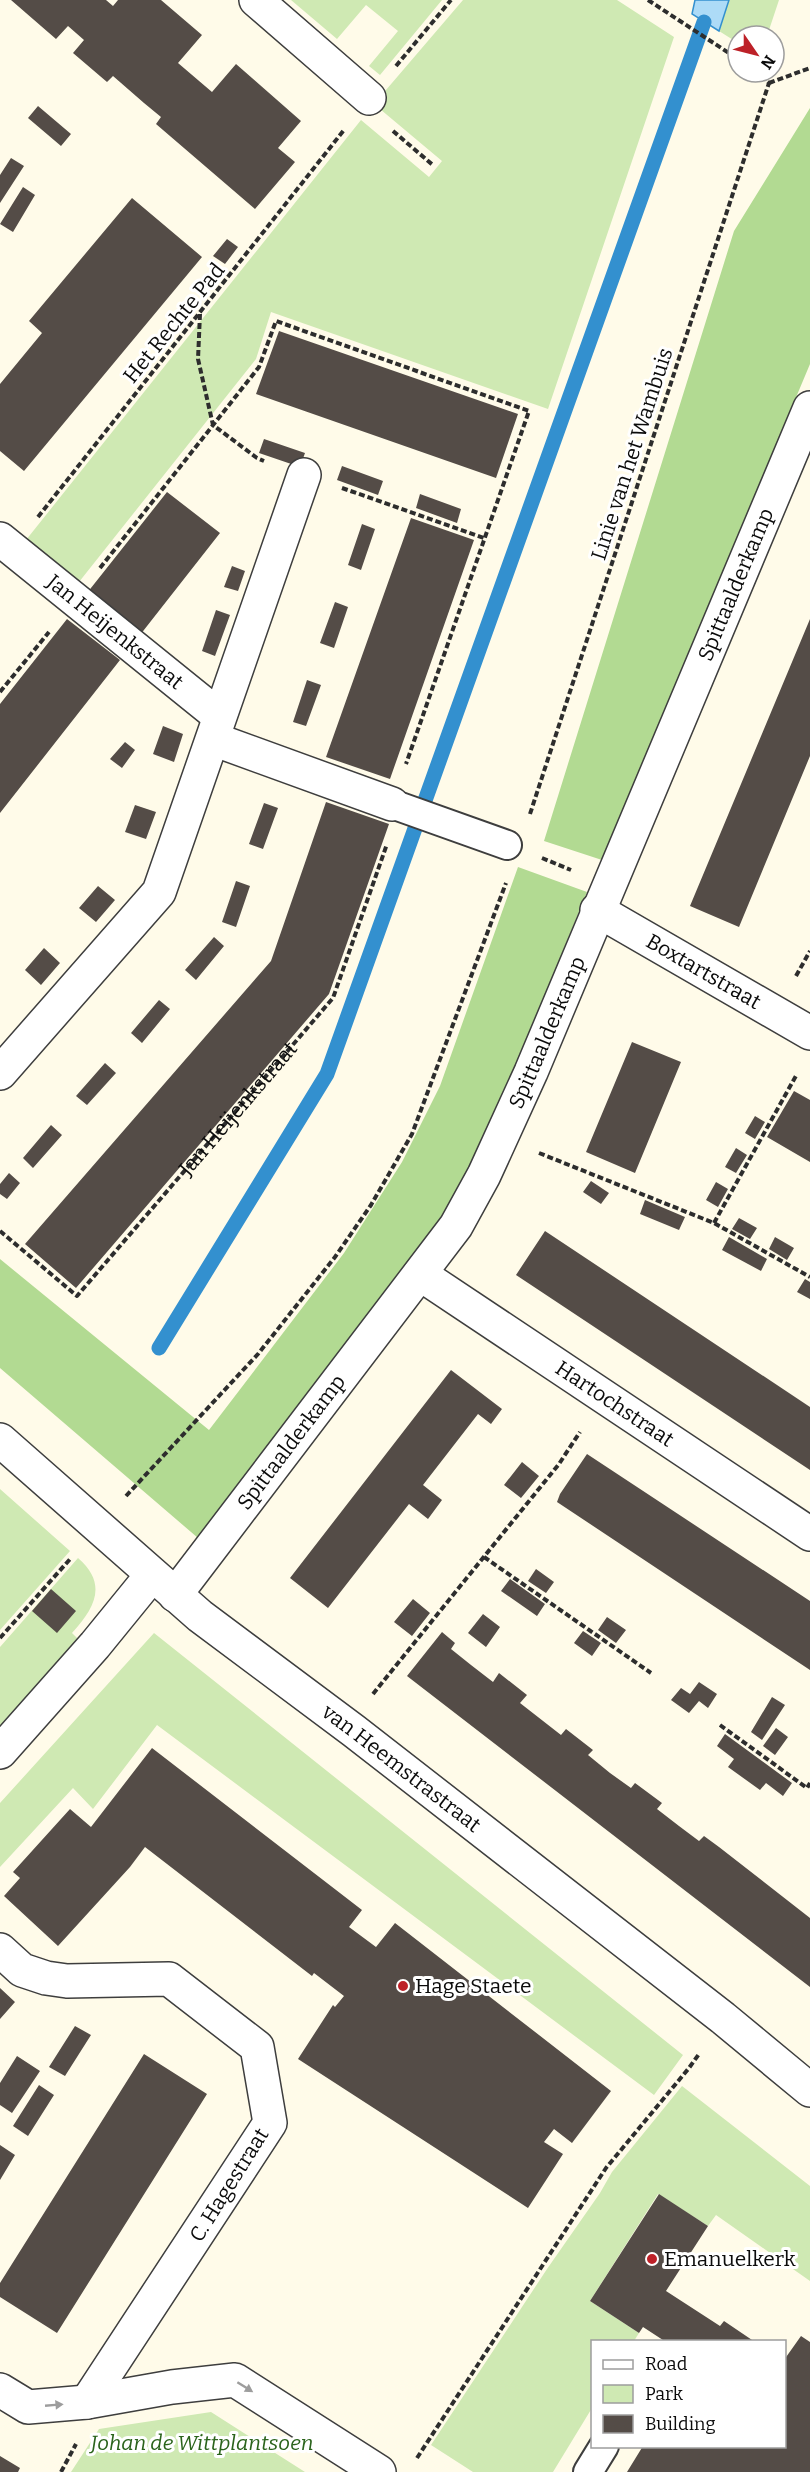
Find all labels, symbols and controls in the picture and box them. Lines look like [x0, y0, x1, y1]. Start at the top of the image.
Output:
north arrow [726, 24, 786, 84]
text: N [757, 52, 779, 73]
street label: Het Rechte Pad [118, 258, 230, 388]
street label: Linie van het Wambuis [585, 345, 679, 563]
street label: Spittaalderkamp [692, 504, 779, 665]
street label: Jan Heijenkstraat [41, 568, 189, 695]
street label: Boxtartstraat [641, 928, 766, 1015]
street label: Spittaalderkamp [503, 952, 591, 1113]
street label: Jan Heijenkstraat [173, 1036, 303, 1182]
street label: Hartochstraat [551, 1355, 679, 1453]
street label: Spittaalderkamp [232, 1370, 351, 1515]
street label: van Heemstrastraat [316, 1698, 486, 1838]
place label: Hage Staete [415, 1973, 532, 1999]
marker: Hage Staete [396, 1979, 410, 1993]
street label: C. Hagestraat [184, 2123, 275, 2247]
place label: Emanuelkerk [664, 2246, 796, 2272]
marker: Emanuelkerk [645, 2252, 659, 2266]
legend [591, 2340, 786, 2448]
text: Road [645, 2353, 688, 2375]
one-way arrow [237, 2381, 253, 2392]
text: Park [645, 2383, 684, 2405]
one-way arrow [44, 2400, 63, 2410]
text: Building [645, 2413, 716, 2435]
park label: Johan de Wittplantsoen [89, 2430, 313, 2456]

